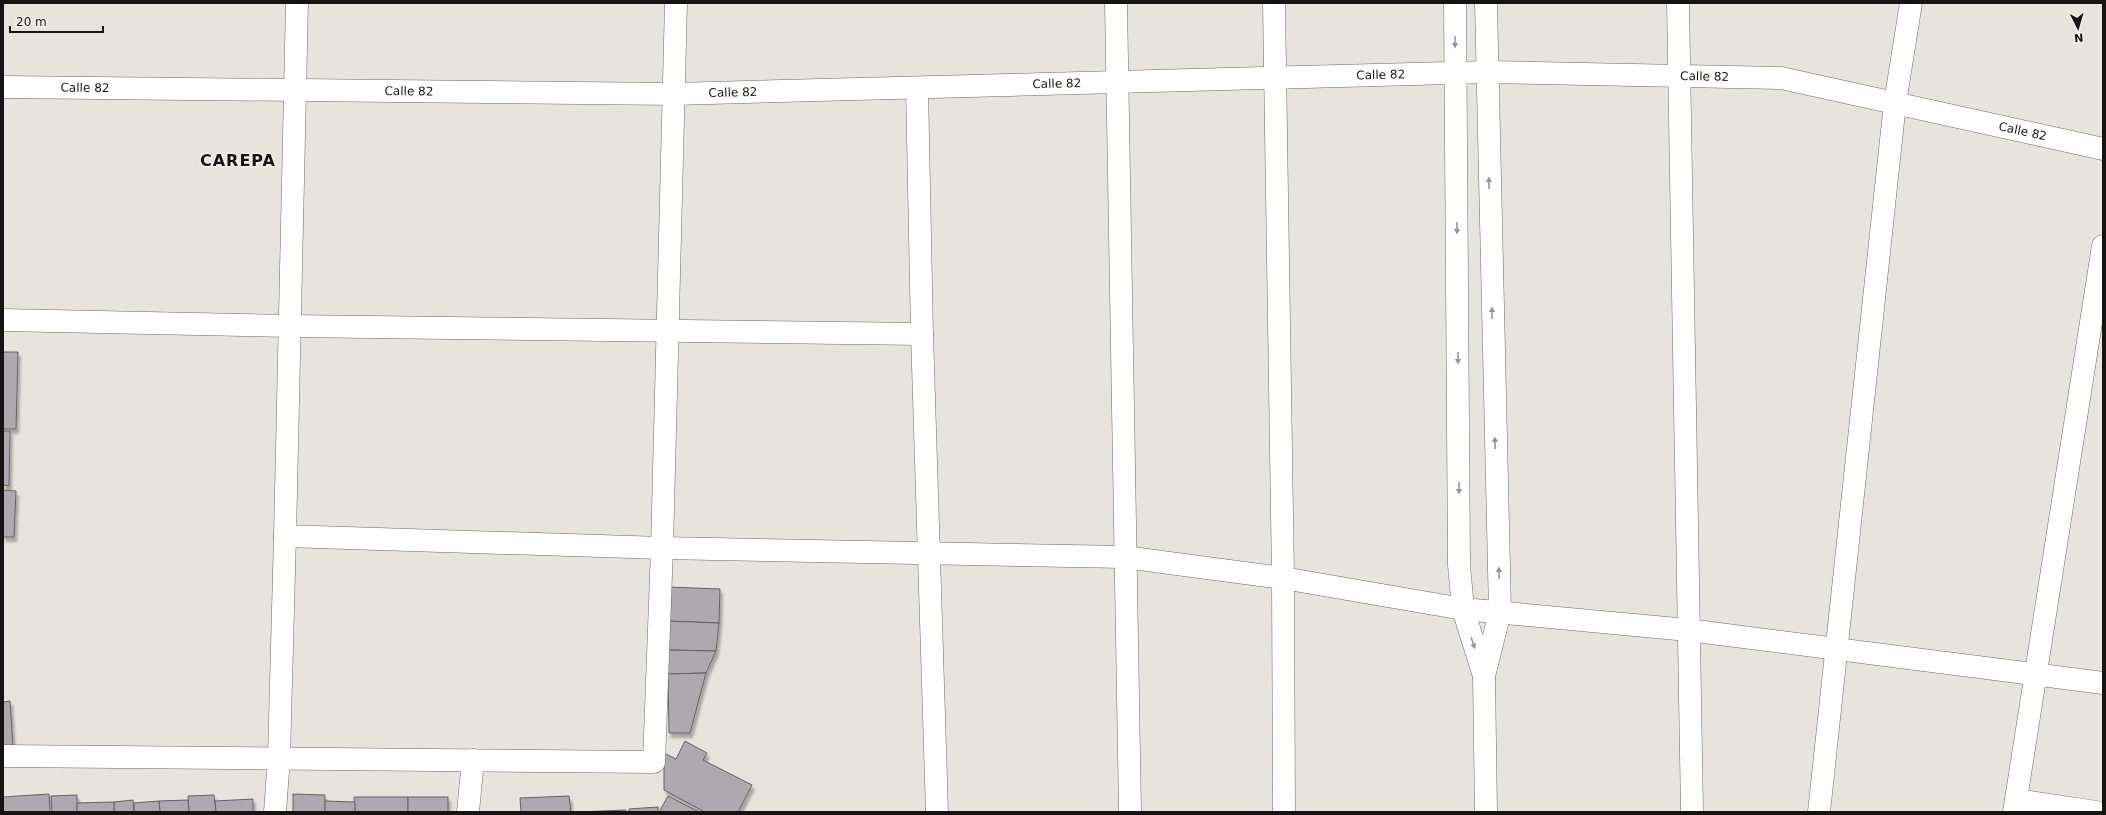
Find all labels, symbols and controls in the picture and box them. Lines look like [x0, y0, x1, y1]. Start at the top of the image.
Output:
scale bar [10, 8, 103, 34]
north arrow [2058, 8, 2098, 48]
text: 20 m [16, 15, 47, 29]
text: N [2074, 31, 2084, 44]
one-way arrow [1452, 36, 1458, 49]
street label: Calle 82 [1356, 67, 1405, 83]
street label: Calle 82 [1680, 69, 1729, 84]
street label: Calle 82 [1032, 76, 1081, 91]
street label: Calle 82 [60, 81, 110, 95]
street label: Calle 82 [384, 84, 434, 98]
street label: Calle 82 [708, 85, 758, 100]
street label: Calle 82 [1997, 119, 2048, 143]
district label: CAREPA [200, 151, 276, 170]
one-way arrow [1486, 176, 1492, 189]
one-way arrow [1454, 222, 1460, 235]
one-way arrow [1489, 307, 1496, 319]
one-way arrow [1455, 352, 1461, 365]
one-way arrow [1492, 437, 1499, 449]
one-way arrow [1456, 482, 1462, 495]
one-way arrow [1495, 567, 1502, 579]
one-way arrow [1471, 637, 1477, 649]

